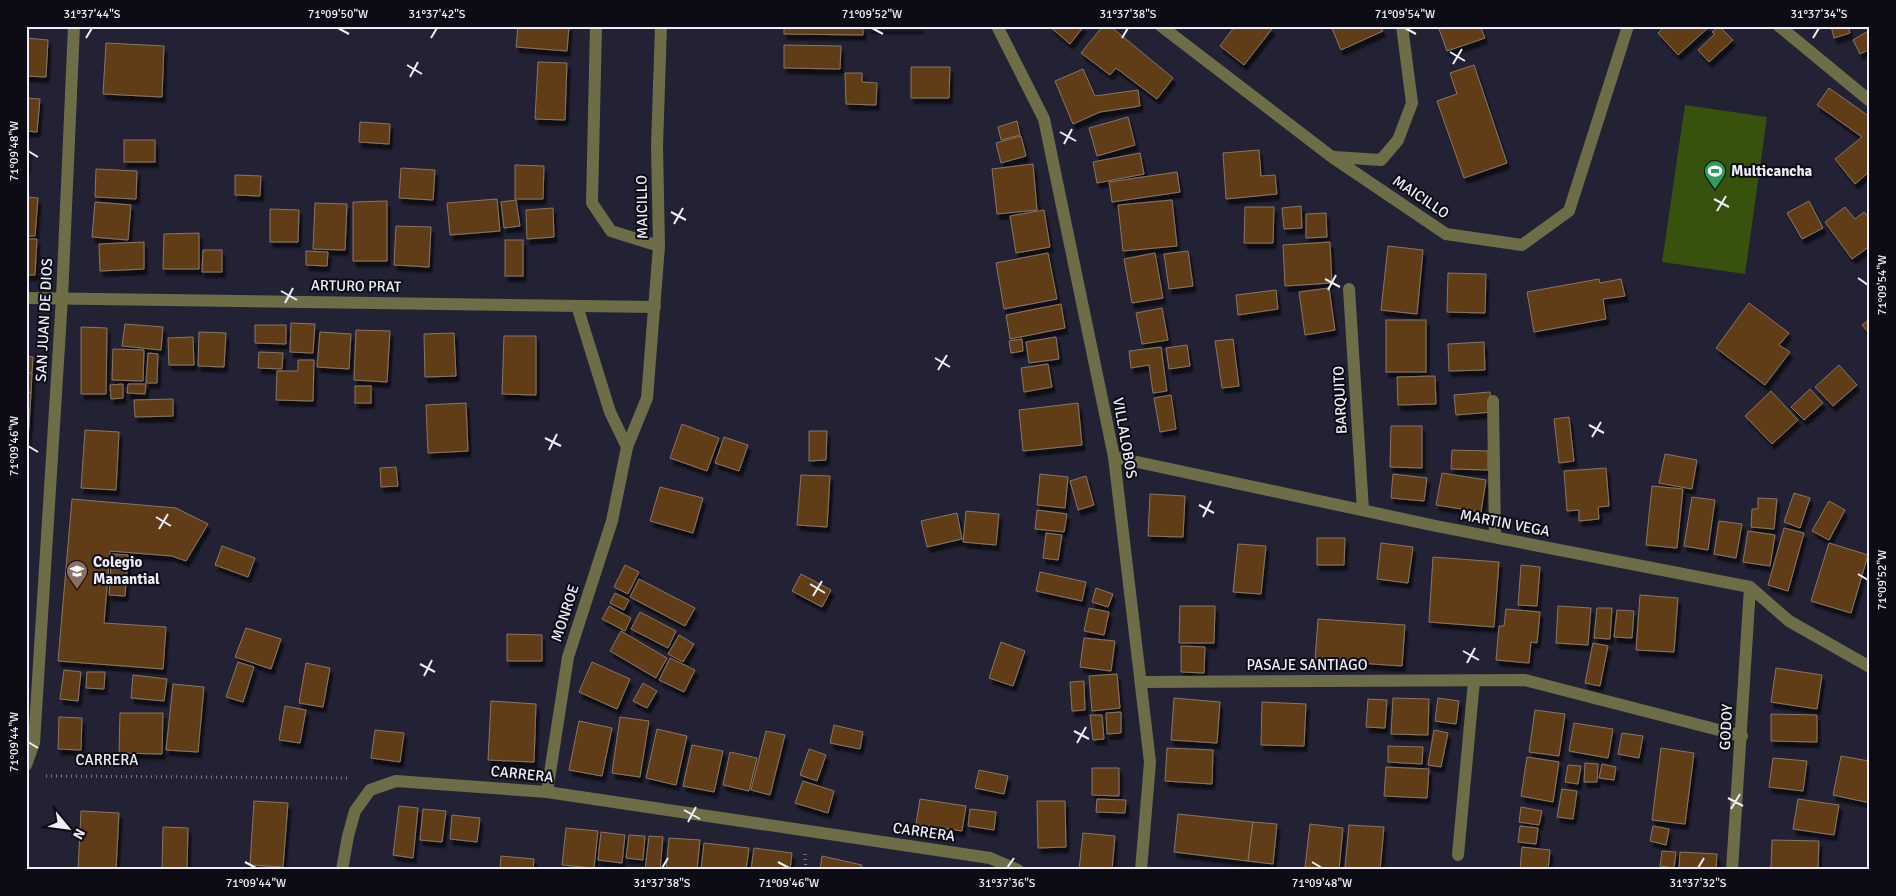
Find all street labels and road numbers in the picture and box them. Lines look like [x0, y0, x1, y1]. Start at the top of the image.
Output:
street label: MAICILLO [1389, 172, 1453, 222]
street label: MAICILLO [632, 175, 652, 239]
street label: SAN JUAN DE DIOS [32, 258, 56, 382]
street label: ARTURO PRAT [311, 276, 402, 296]
street label: BARQUITO [1329, 365, 1351, 434]
street label: VILLALOBOS [1109, 396, 1141, 480]
street label: MARTIN VEGA [1459, 505, 1551, 541]
street label: MONROE [547, 582, 583, 644]
street label: PASAJE SANTIAGO [1246, 656, 1368, 674]
street label: GODOY [1716, 703, 1736, 751]
street label: CARRERA [76, 751, 138, 769]
street label: CARRERA [490, 762, 554, 786]
street label: CARRERA [892, 819, 956, 845]

